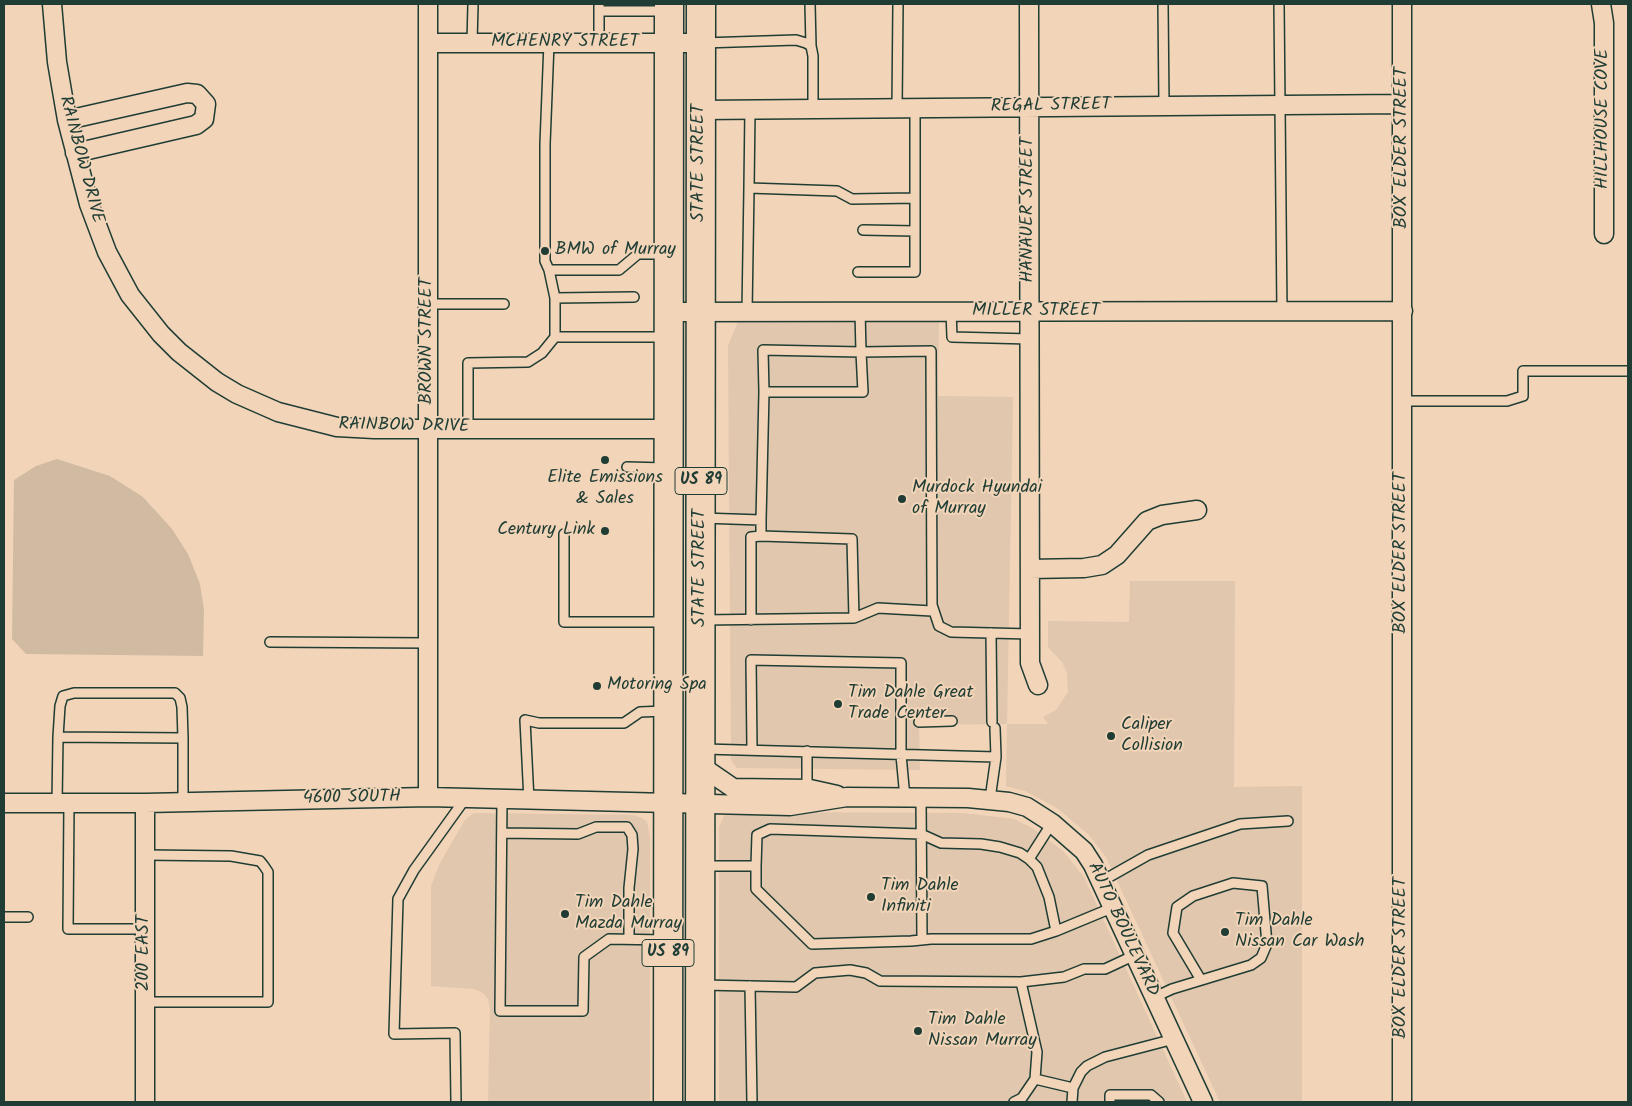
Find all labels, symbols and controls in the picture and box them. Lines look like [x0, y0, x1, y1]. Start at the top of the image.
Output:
street label: MCHENRY STREET [491, 32, 639, 54]
street label: HILLHOUSE COVE [1593, 49, 1615, 189]
street label: BOX ELDER STREET [1392, 67, 1414, 229]
street label: RAINBOW DRIVE [53, 94, 107, 226]
street label: REGAL STREET [991, 95, 1111, 119]
street label: STATE STREET [689, 104, 711, 222]
street label: HANAUER STREET [1018, 137, 1040, 283]
place label: BMW of Murray [555, 240, 676, 262]
marker: BMW of Murray [539, 245, 551, 257]
street label: BROWN STREET [417, 278, 439, 404]
street label: MILLER STREET [972, 301, 1100, 323]
street label: RAINBOW DRIVE [338, 415, 470, 439]
marker: Elite Emissions & Sales [599, 454, 611, 466]
place label: Elite Emissions & Sales [547, 468, 663, 510]
road number: US 89 [675, 468, 727, 494]
street label: BOX ELDER STREET [1391, 472, 1413, 634]
place label: Murdock Hyundai of Murray [912, 478, 1042, 520]
marker: Murdock Hyundai of Murray [896, 493, 908, 505]
street label: STATE STREET [690, 509, 712, 627]
place label: Century Link [497, 520, 595, 542]
marker: Century Link [599, 525, 611, 537]
place label: Motoring Spa [607, 675, 707, 697]
marker: Motoring Spa [591, 680, 603, 692]
place label: Tim Dahle Great Trade Center [848, 683, 973, 726]
marker: Tim Dahle Great Trade Center [832, 698, 844, 710]
place label: Caliper Collision [1121, 715, 1183, 758]
marker: Caliper Collision [1105, 730, 1117, 742]
street label: 4600 SOUTH [303, 787, 401, 811]
street label: AUTO BOULEVARD [1081, 859, 1163, 1001]
place label: Tim Dahle Infiniti [881, 876, 959, 919]
street label: BOX ELDER STREET [1391, 877, 1413, 1039]
marker: Tim Dahle Infiniti [865, 891, 877, 903]
place label: Tim Dahle Mazda Murray [575, 893, 682, 936]
marker: Tim Dahle Mazda Murray [559, 908, 571, 920]
place label: Tim Dahle Nissan Car Wash [1235, 911, 1364, 954]
street label: 200 EAST [134, 915, 156, 991]
marker: Tim Dahle Nissan Car Wash [1219, 926, 1231, 938]
road number: US 89 [642, 940, 694, 966]
place label: Tim Dahle Nissan Murray [928, 1010, 1037, 1052]
marker: Tim Dahle Nissan Murray [912, 1025, 924, 1037]

